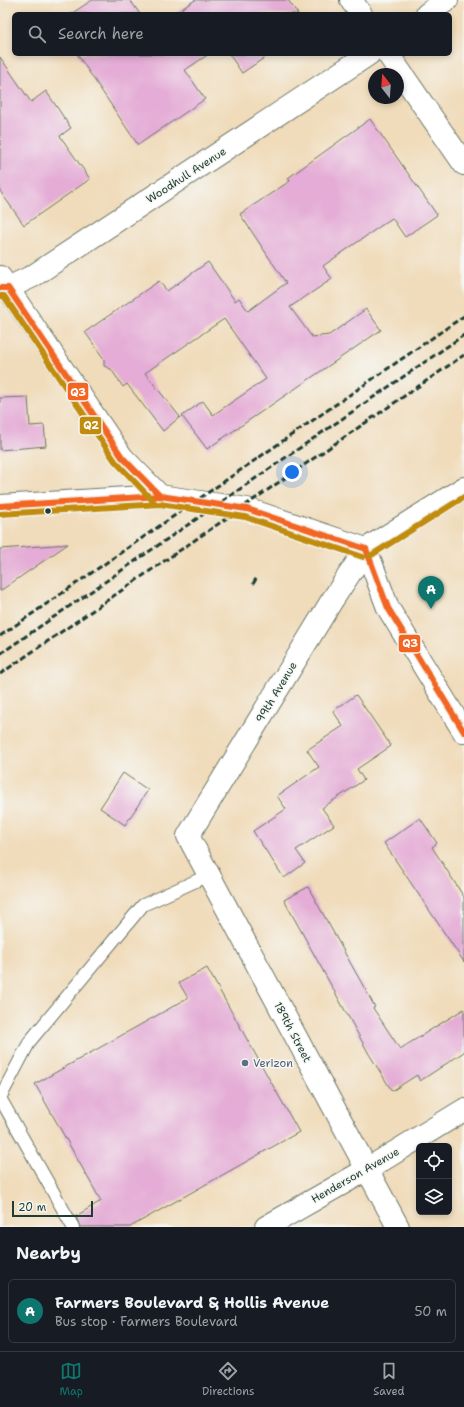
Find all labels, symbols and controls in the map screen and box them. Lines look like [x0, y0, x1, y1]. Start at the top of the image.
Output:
search box [12, 12, 452, 56]
icon: search [26, 23, 48, 45]
text: Search here [58, 24, 144, 44]
north arrow [368, 68, 404, 104]
street label: Woodhull Avenue [143, 144, 229, 207]
line badge: Q3 [67, 382, 89, 401]
text: Q3 [70, 385, 86, 400]
line badge: Q2 [79, 416, 102, 435]
text: Q2 [83, 418, 99, 433]
your location [282, 462, 302, 482]
unlabelled marker [43, 506, 53, 516]
pin: A [418, 576, 444, 609]
line badge: Q3 [398, 634, 421, 653]
text: Q3 [402, 636, 418, 651]
street label: 99th Avenue [252, 659, 301, 726]
street label: 189th Street [270, 999, 315, 1065]
place label: Verizon [253, 1056, 293, 1071]
marker: Verizon [240, 1058, 250, 1068]
map controls [416, 1143, 452, 1215]
button: locate [416, 1143, 452, 1179]
street label: Henderson Avenue [308, 1144, 402, 1207]
button: layers [416, 1179, 452, 1215]
scale bar [12, 1199, 93, 1218]
text: 20 m [18, 1200, 46, 1215]
text: Nearby [16, 1242, 81, 1264]
text: Farmers Boulevard & Hollis Avenue [55, 1293, 329, 1313]
text: A [25, 1303, 35, 1320]
text: 50 m [414, 1303, 447, 1320]
text: Bus stop · Farmers Boulevard [55, 1313, 237, 1330]
tab: Map [59, 1360, 83, 1399]
tab: Directions [202, 1360, 254, 1399]
tab: Saved [373, 1360, 405, 1399]

